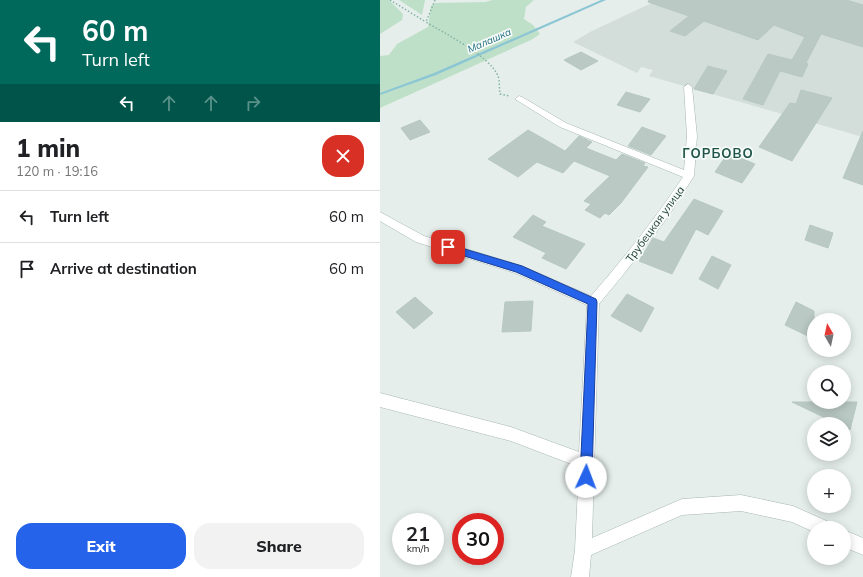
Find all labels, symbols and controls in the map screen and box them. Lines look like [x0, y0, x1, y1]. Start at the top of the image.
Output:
text: 60 m [82, 13, 148, 48]
icon: left [16, 16, 68, 68]
water label: Малашка [465, 25, 513, 56]
text: Turn left [82, 48, 150, 71]
icon: left [116, 92, 138, 114]
icon: ahead [158, 92, 180, 114]
icon: ahead [200, 92, 222, 114]
icon: right [242, 92, 264, 114]
text: 1 min [16, 133, 80, 163]
button: close [322, 135, 364, 177]
district label: ГОРБОВО [682, 145, 754, 161]
text: 120 m · 19:16 [16, 163, 98, 179]
street label: Трубецкая улица [623, 183, 687, 265]
icon: left [16, 206, 38, 228]
text: Turn left [50, 207, 109, 226]
text: 60 m [329, 207, 364, 226]
pin [431, 230, 465, 264]
icon: arrive [437, 236, 459, 258]
icon: arrive [16, 258, 38, 280]
text: Arrive at destination [50, 259, 197, 278]
text: 60 m [329, 259, 364, 278]
north arrow [807, 313, 851, 357]
map controls [807, 313, 851, 565]
button: search [807, 365, 851, 409]
button: layers [807, 417, 851, 461]
position arrow [565, 456, 607, 498]
button: + [807, 469, 851, 513]
speed limit sign: 30 [452, 513, 504, 565]
text: 21 [406, 521, 430, 546]
button: − [807, 521, 851, 565]
button: Exit [16, 523, 186, 569]
button: Share [194, 523, 364, 569]
text: km/h [407, 542, 429, 555]

